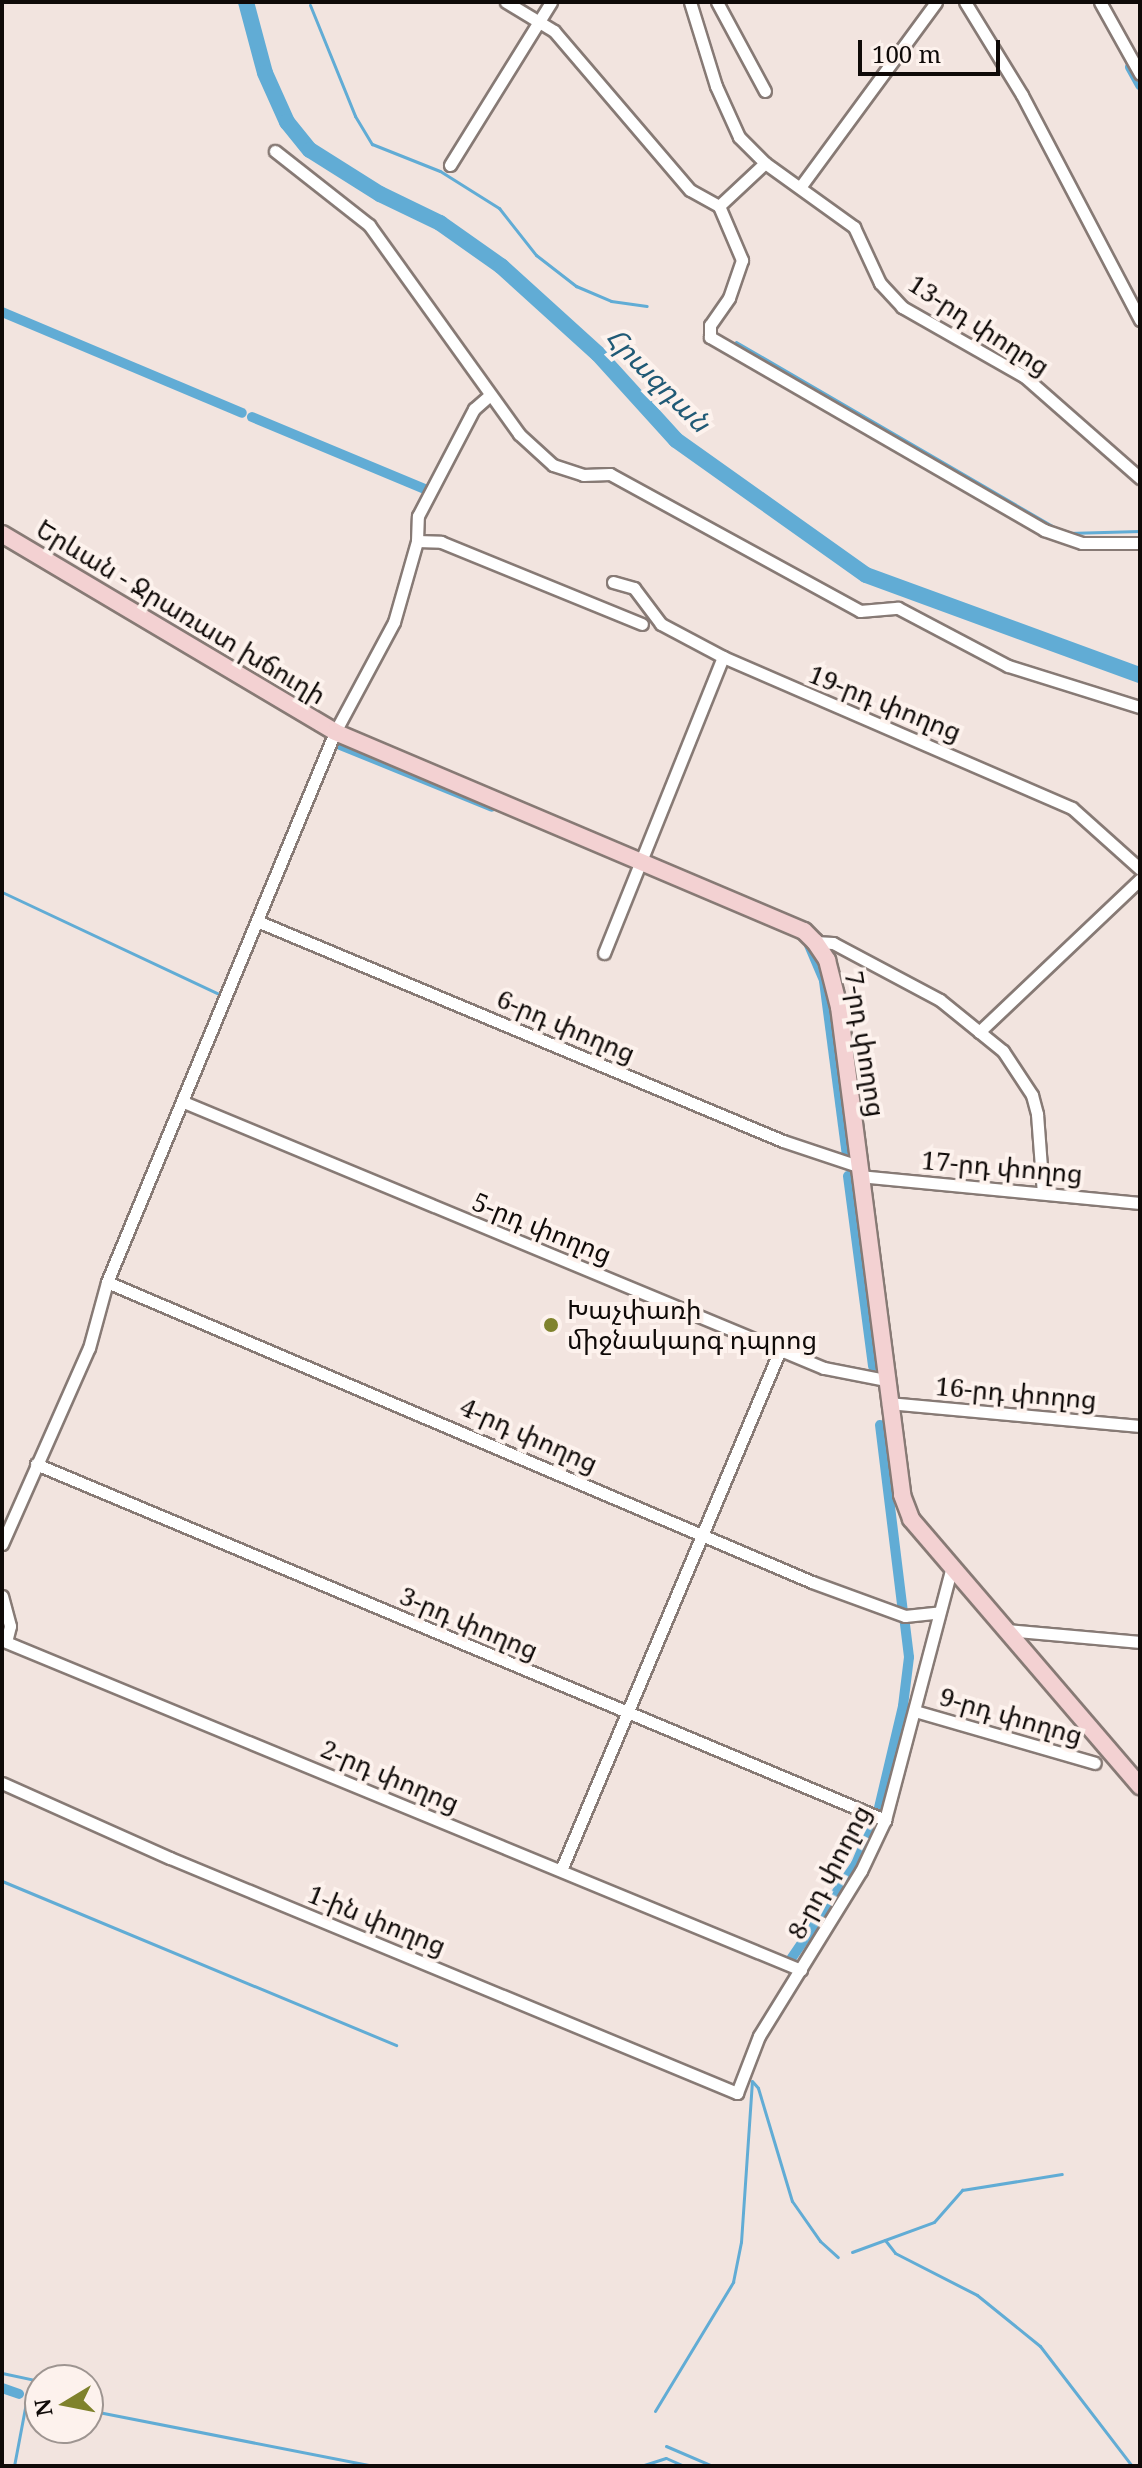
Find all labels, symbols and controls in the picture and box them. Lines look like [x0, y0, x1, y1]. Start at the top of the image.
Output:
scale bar [862, 24, 1004, 74]
text: 100 m [872, 37, 941, 70]
street label: 13-րդ փողոց [903, 268, 1055, 382]
water label: Հրազդան [600, 320, 718, 438]
street label: Երևան - Ջրառատ խճուղի [31, 513, 331, 711]
street label: 19-րդ փողոց [804, 658, 966, 748]
street label: 7-րդ փողոց [838, 969, 892, 1119]
street label: 6-րդ փողոց [492, 983, 640, 1069]
street label: 17-րդ փողոց [920, 1144, 1084, 1190]
street label: 5-րդ փողոց [468, 1186, 616, 1270]
place label: Խաչփառի միջնակարգ դպրոց [567, 1294, 817, 1356]
marker: Խաչփառի միջնակարգ դպրոց [542, 1316, 560, 1334]
street label: 16-րդ փողոց [934, 1370, 1098, 1416]
street label: 4-րդ փողոց [455, 1391, 603, 1479]
street label: 3-րդ փողոց [395, 1580, 543, 1666]
street label: 9-րդ փողոց [936, 1681, 1086, 1751]
street label: 2-րդ փողոց [316, 1733, 464, 1819]
street label: 8-րդ փողոց [781, 1800, 877, 1944]
street label: 1-ին փողոց [303, 1878, 451, 1962]
north arrow [24, 2364, 104, 2444]
text: N [26, 2397, 59, 2419]

